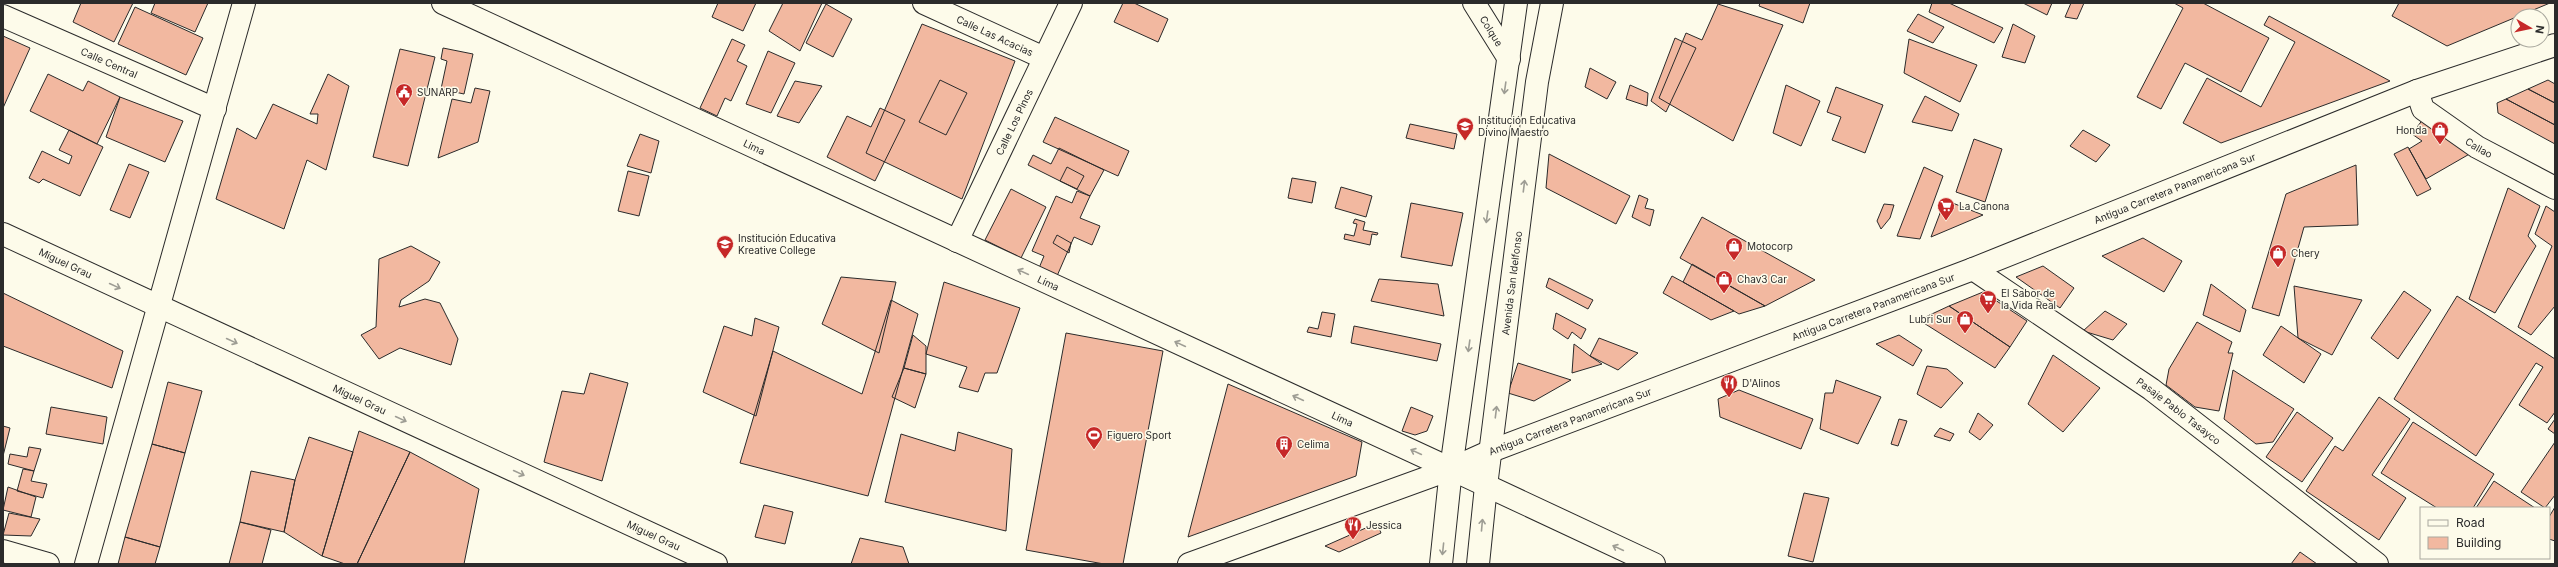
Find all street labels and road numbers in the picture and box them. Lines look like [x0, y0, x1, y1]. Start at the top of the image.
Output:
street label: Calle Las Acacias [955, 13, 1035, 58]
street label: Colque [1477, 14, 1506, 49]
street label: Calle Central [79, 45, 139, 80]
street label: Calle Los Pinos [993, 87, 1035, 157]
street label: Callao [2463, 135, 2495, 160]
street label: Lima [742, 137, 767, 157]
street label: Antigua Carretera Panamericana Sur [2092, 150, 2257, 226]
street label: Avenida San Idelfonso [1499, 230, 1524, 336]
street label: Miguel Grau [37, 245, 94, 281]
street label: Antigua Carretera Panamericana Sur [1790, 270, 1956, 343]
street label: Lima [1036, 273, 1061, 293]
street label: Pasaje Pablo Tasayco [2134, 375, 2223, 447]
street label: Miguel Grau [331, 382, 388, 417]
street label: Antigua Carretera Panamericana Sur [1487, 385, 1653, 457]
street label: Lima [1330, 409, 1355, 429]
street label: Miguel Grau [625, 518, 682, 553]

